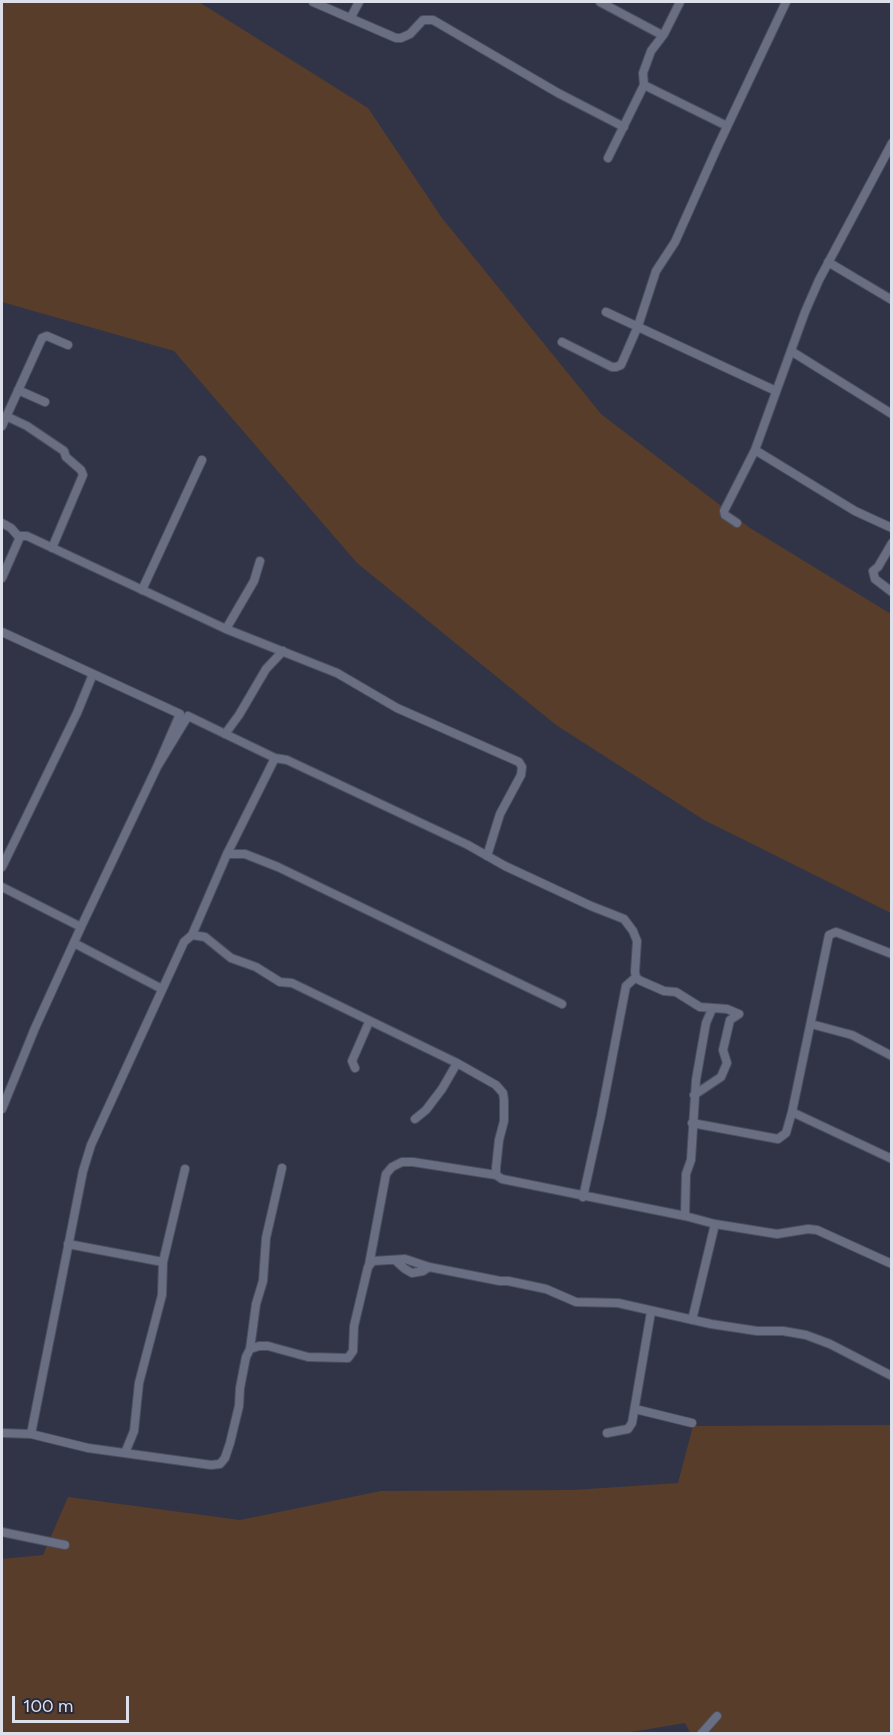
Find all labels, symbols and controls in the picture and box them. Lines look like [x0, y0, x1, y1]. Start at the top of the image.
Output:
scale bar [15, 1684, 132, 1722]
text: 100 m [23, 1695, 73, 1717]

